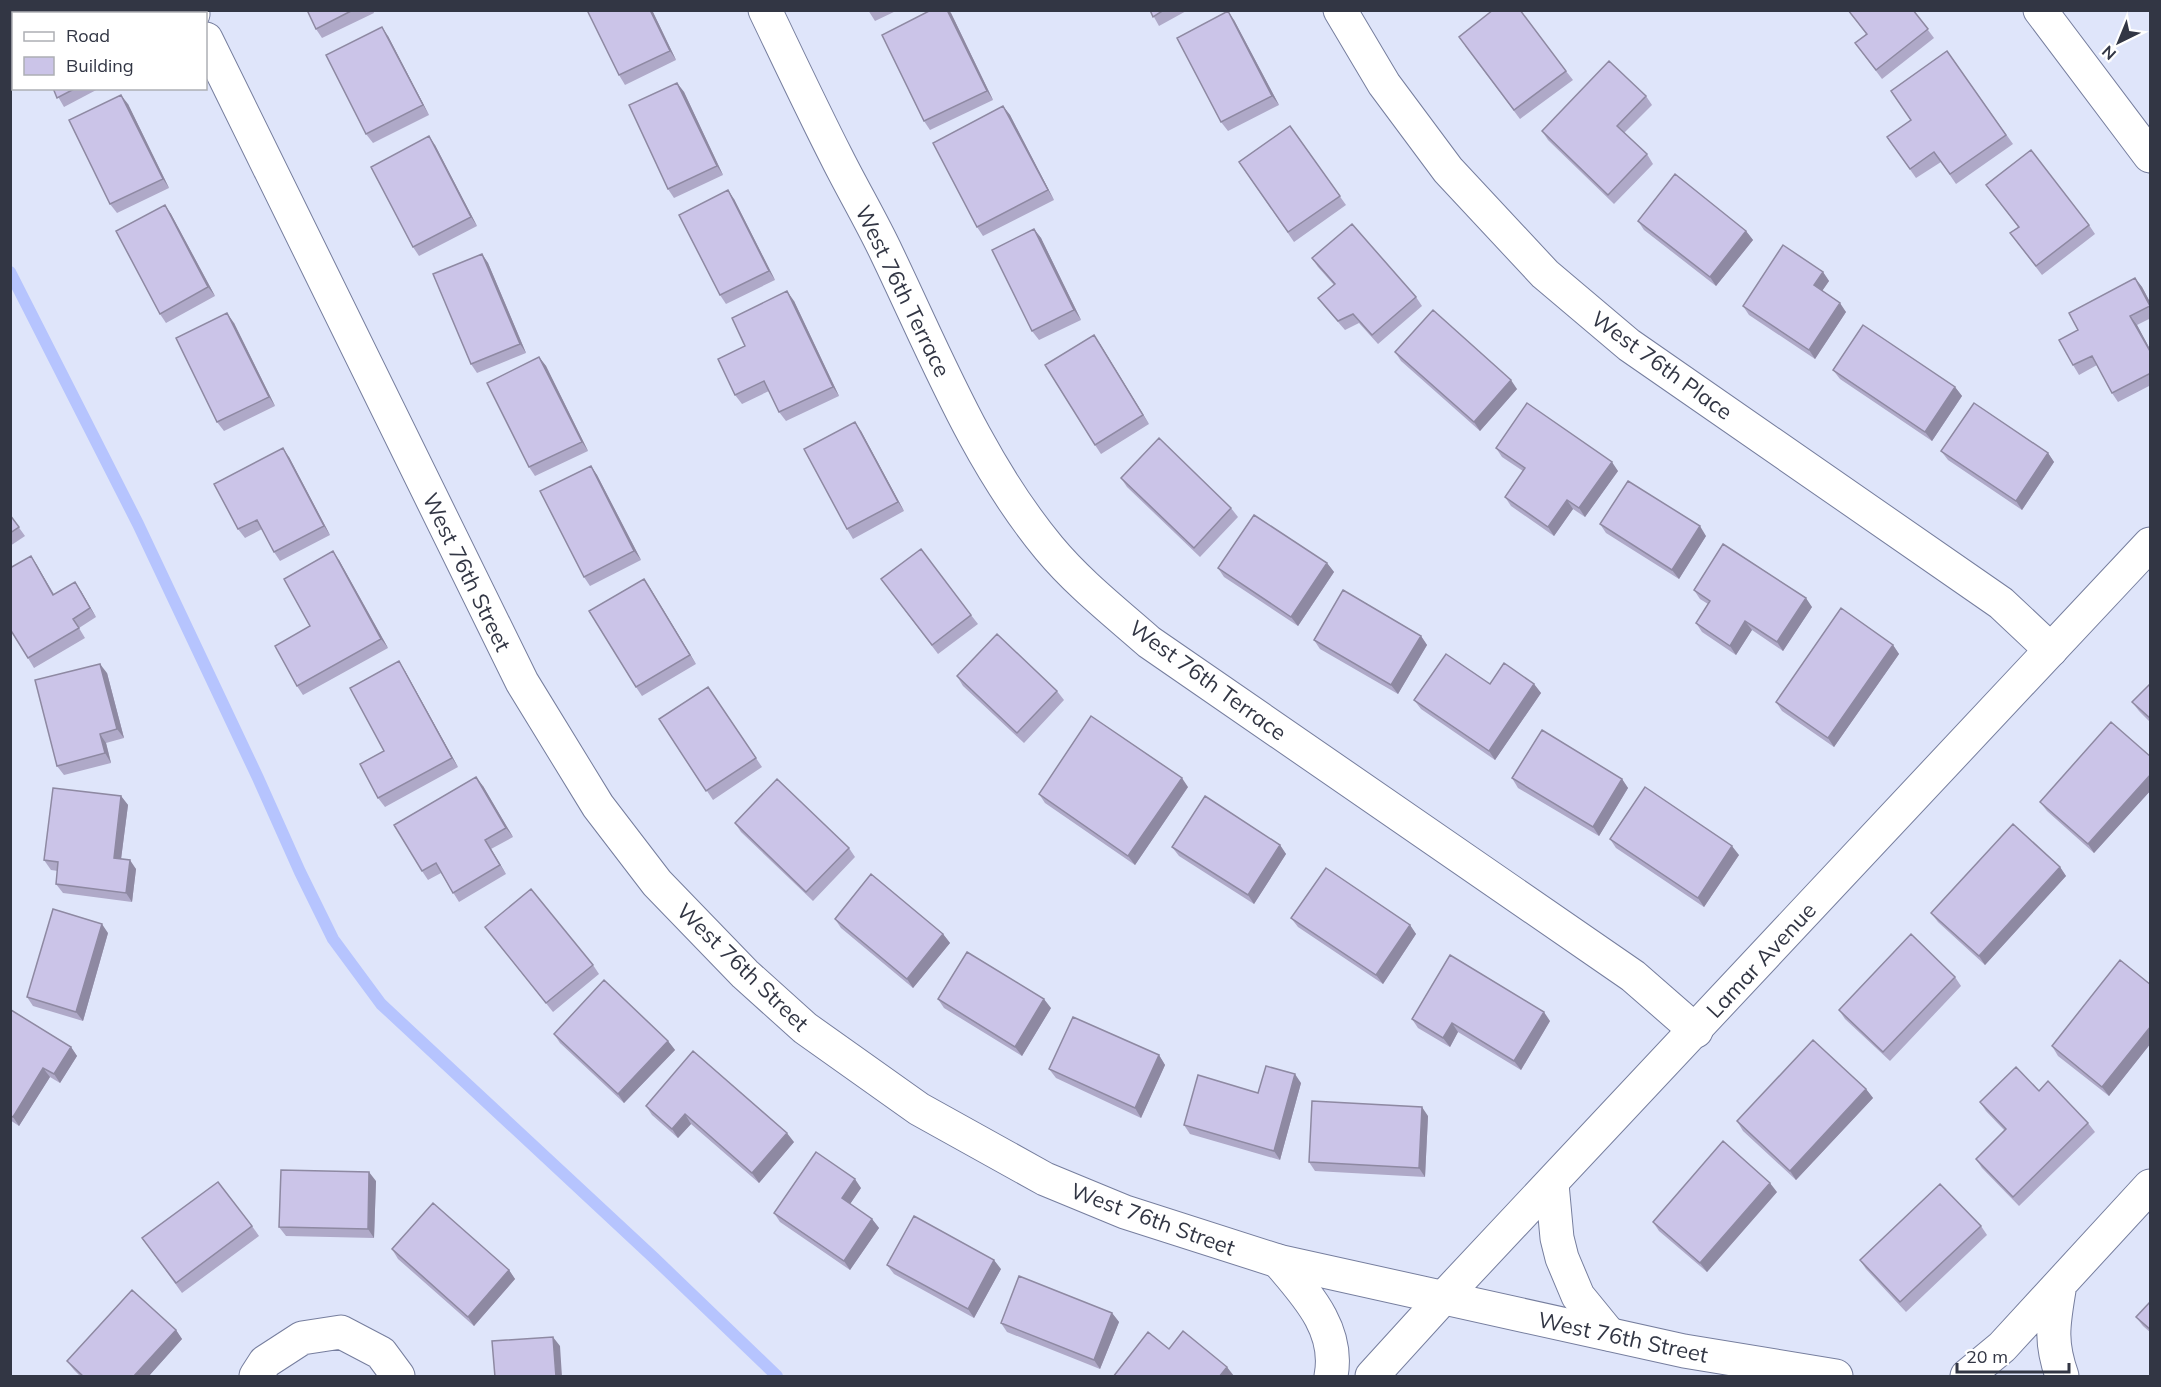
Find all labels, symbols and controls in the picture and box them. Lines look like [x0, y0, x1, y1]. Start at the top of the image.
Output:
legend [12, 12, 207, 90]
north arrow [2089, 12, 2149, 72]
text: Road [66, 24, 110, 47]
text: N [2098, 42, 2120, 64]
text: Building [66, 54, 134, 77]
street label: West 76th Terrace [849, 201, 957, 381]
street label: West 76th Place [1586, 304, 1738, 426]
street label: West 76th Street [417, 488, 518, 656]
street label: West 76th Terrace [1124, 614, 1292, 746]
street label: Lamar Avenue [1700, 896, 1822, 1024]
street label: West 76th Street [671, 897, 815, 1037]
street label: West 76th Street [1067, 1176, 1239, 1262]
street label: West 76th Street [1535, 1305, 1711, 1369]
scale bar [1957, 1336, 2070, 1374]
text: 20 m [1966, 1345, 2008, 1368]

